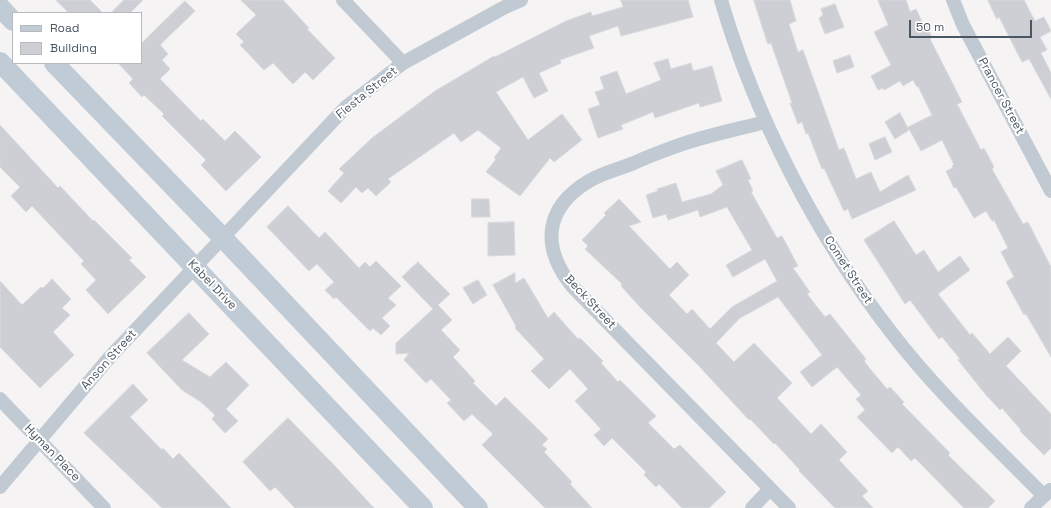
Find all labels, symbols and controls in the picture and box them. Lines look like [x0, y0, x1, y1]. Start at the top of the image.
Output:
legend [12, 12, 142, 64]
scale bar [911, 12, 1034, 38]
text: 50 m [916, 19, 944, 35]
text: Road [50, 20, 79, 36]
text: Building [50, 40, 97, 56]
street label: Prancer Street [975, 55, 1027, 137]
street label: Fiesta Street [333, 64, 401, 122]
street label: Comet Street [821, 234, 875, 306]
street label: Kabel Drive [185, 257, 239, 313]
street label: Beck Street [561, 272, 619, 332]
street label: Anson Street [78, 327, 140, 393]
street label: Hyman Place [21, 421, 83, 485]

